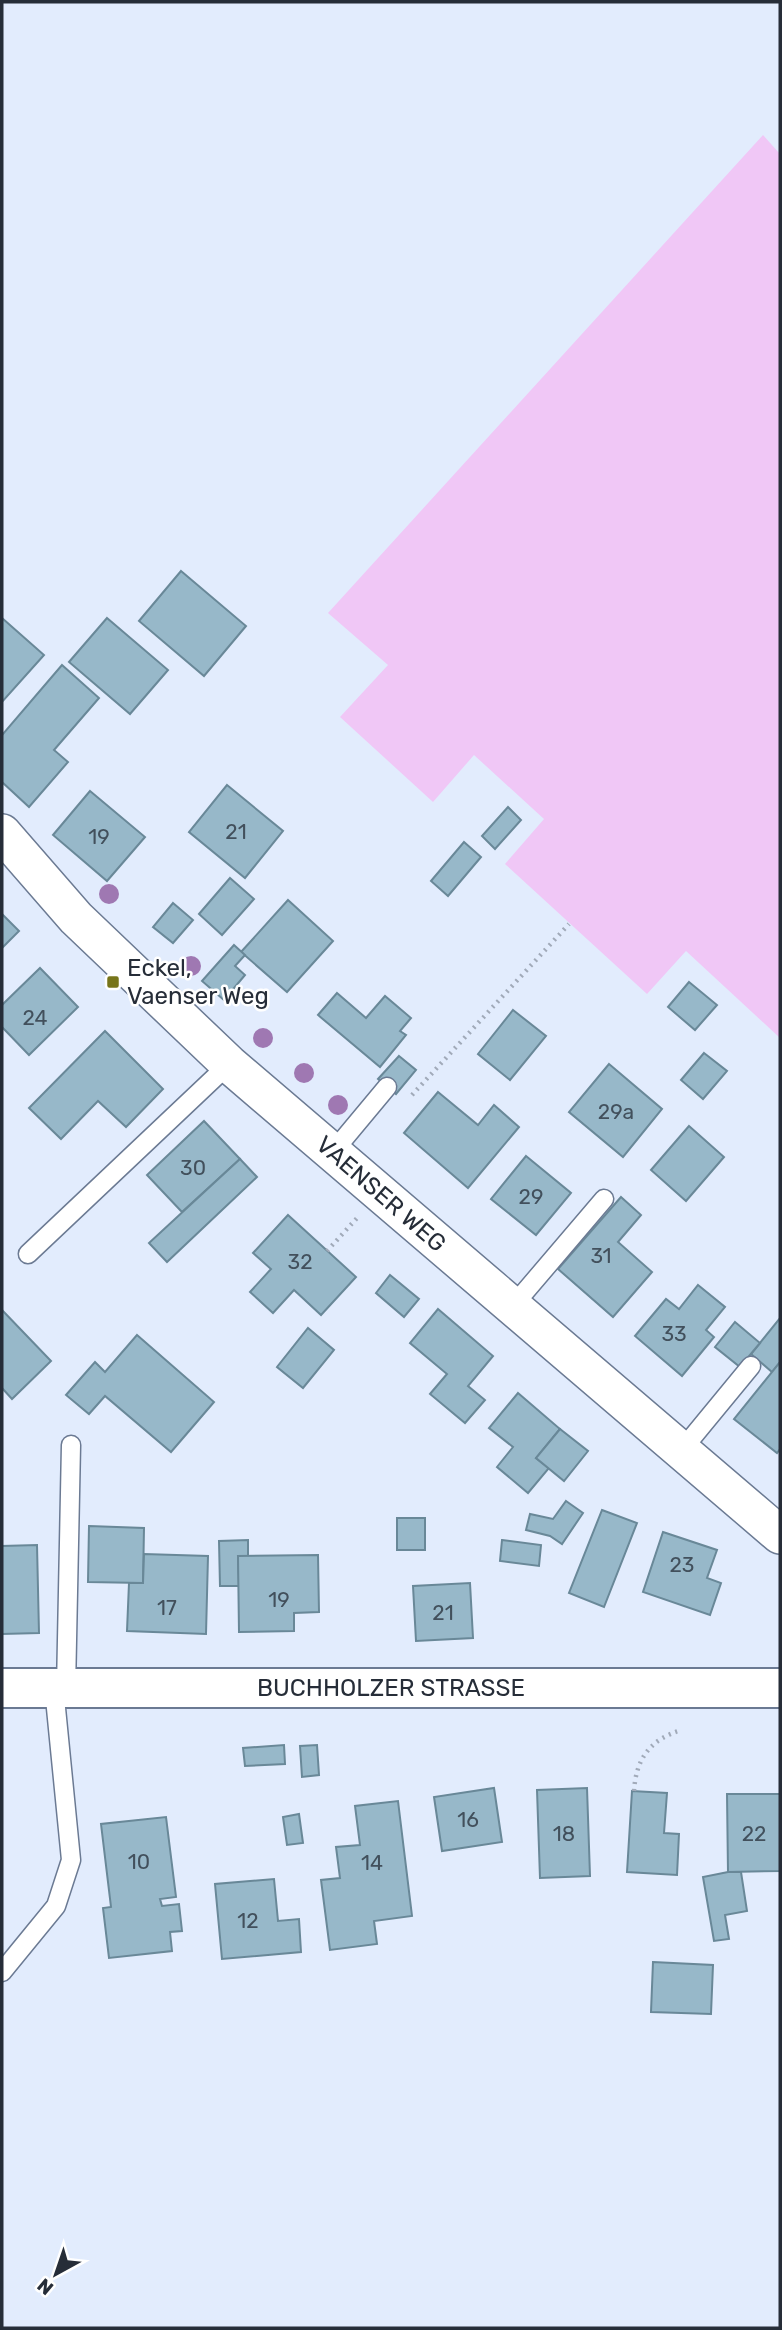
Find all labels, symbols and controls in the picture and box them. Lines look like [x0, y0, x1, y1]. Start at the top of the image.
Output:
house number: 21 [225, 819, 247, 844]
house number: 19 [88, 824, 110, 849]
place label: Eckel, Vaenser Weg [127, 954, 269, 1010]
marker: Eckel, Vaenser Weg [105, 974, 121, 990]
house number: 24 [22, 1005, 48, 1030]
house number: 29a [598, 1099, 634, 1124]
street label: VAENSER WEG [310, 1130, 452, 1258]
house number: 30 [180, 1155, 206, 1180]
house number: 29 [519, 1184, 543, 1209]
house number: 31 [590, 1243, 612, 1268]
house number: 32 [288, 1249, 312, 1274]
house number: 33 [661, 1321, 687, 1346]
house number: 23 [670, 1552, 694, 1577]
house number: 19 [268, 1587, 290, 1612]
house number: 17 [157, 1595, 177, 1620]
house number: 21 [432, 1600, 454, 1625]
street label: BUCHHOLZER STRASSE [257, 1674, 525, 1702]
house number: 16 [457, 1807, 479, 1832]
house number: 18 [553, 1821, 575, 1846]
house number: 22 [742, 1821, 766, 1846]
house number: 10 [128, 1849, 150, 1874]
house number: 14 [361, 1850, 383, 1875]
house number: 12 [237, 1908, 259, 1933]
north arrow [21, 2239, 91, 2309]
text: N [33, 2273, 58, 2300]

